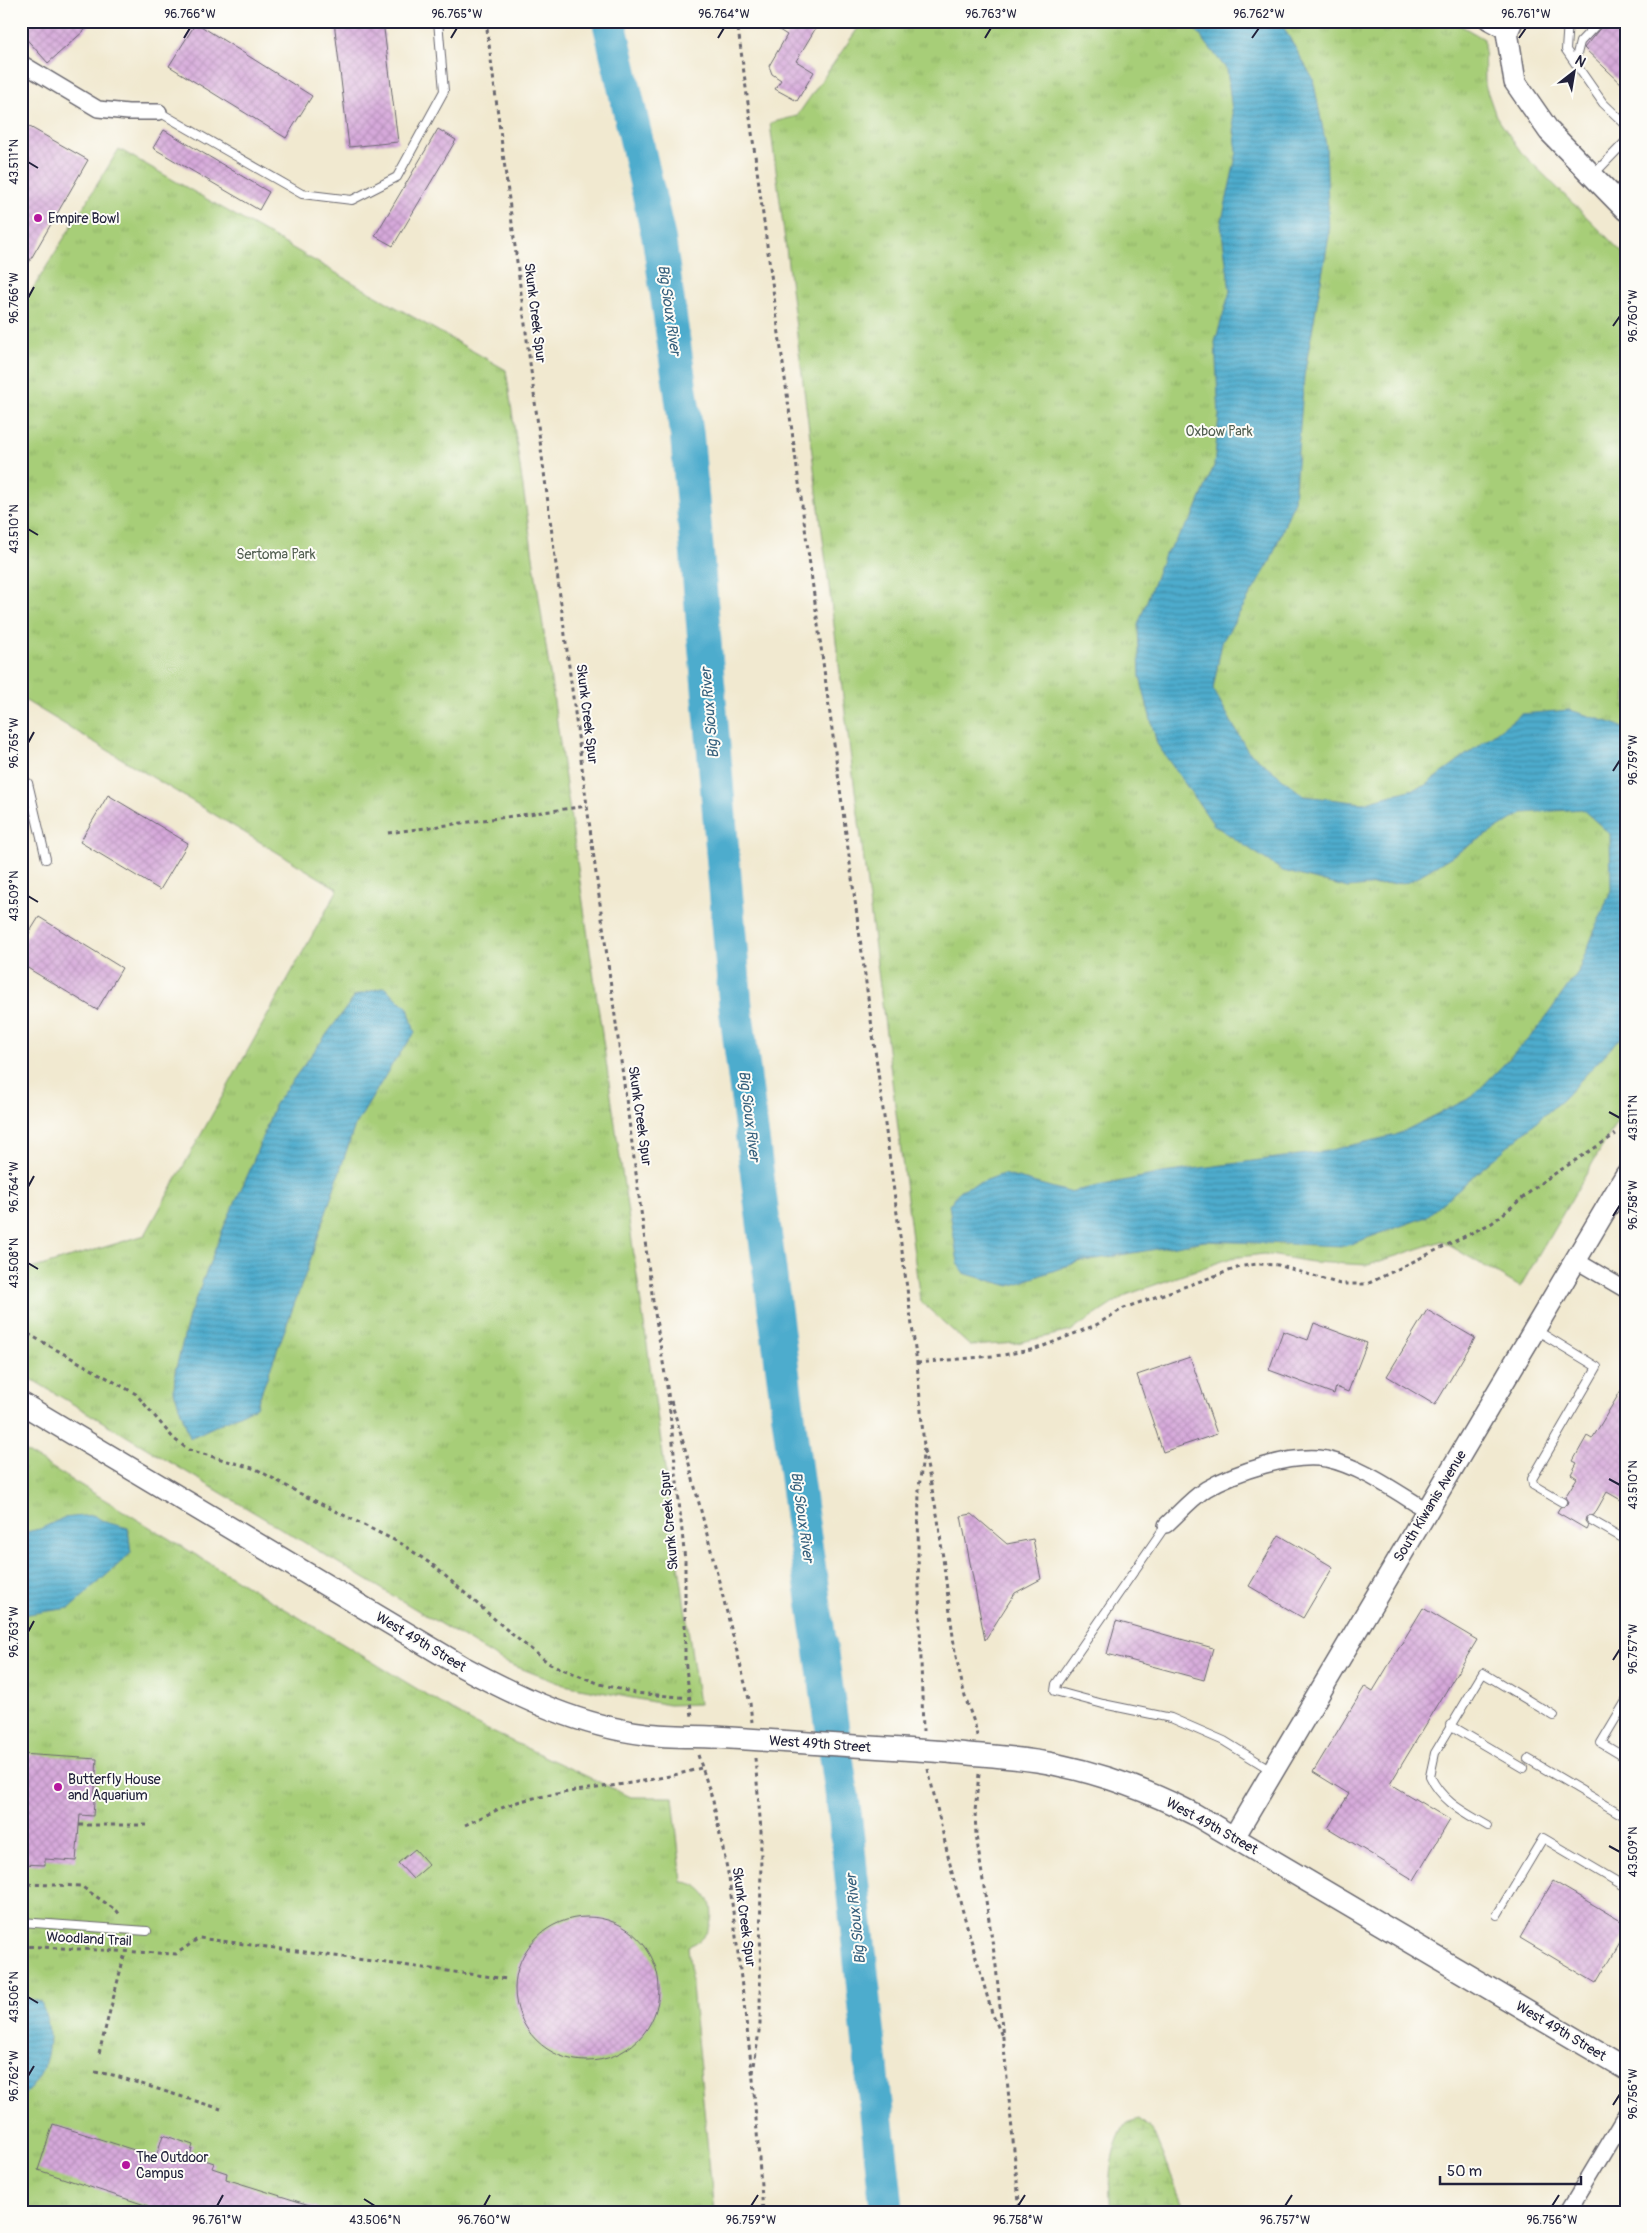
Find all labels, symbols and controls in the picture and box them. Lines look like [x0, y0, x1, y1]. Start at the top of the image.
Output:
text: 96.766°W [164, 7, 216, 22]
text: 96.765°W [431, 7, 483, 22]
text: 96.764°W [698, 7, 750, 22]
text: 96.763°W [965, 7, 1017, 22]
text: 96.762°W [1233, 7, 1285, 22]
text: 96.761°W [1501, 7, 1551, 22]
north arrow [1550, 48, 1600, 98]
text: N [1572, 52, 1589, 71]
text: 43.511°N [7, 139, 22, 185]
place label: Empire Bowl [48, 210, 120, 227]
marker: Empire Bowl [32, 212, 44, 224]
street label: Skunk Creek Spur [520, 262, 550, 364]
water label: Big Sioux River [653, 264, 685, 358]
text: 96.766°W [7, 272, 22, 324]
text: 96.760°W [1626, 290, 1641, 342]
park label: Oxbow Park [1185, 423, 1253, 440]
text: 43.510°N [7, 504, 22, 554]
park label: Sertoma Park [236, 546, 316, 563]
street label: Skunk Creek Spur [572, 663, 602, 765]
water label: Big Sioux River [696, 665, 723, 759]
text: 96.765°W [7, 717, 22, 769]
text: 96.759°W [1626, 735, 1641, 785]
text: 43.509°N [7, 871, 22, 921]
street label: Skunk Creek Spur [625, 1065, 655, 1167]
water label: Big Sioux River [734, 1070, 764, 1164]
text: 43.511°N [1626, 1095, 1641, 1141]
text: 96.764°W [7, 1161, 22, 1213]
text: 96.758°W [1626, 1180, 1641, 1230]
text: 43.508°N [7, 1238, 22, 1288]
street label: South Kiwanis Avenue [1390, 1447, 1470, 1565]
text: 43.510°N [1626, 1460, 1641, 1510]
street label: Skunk Creek Spur [656, 1469, 682, 1571]
water label: Big Sioux River [786, 1471, 818, 1565]
text: 96.763°W [7, 1606, 22, 1658]
street label: West 49th Street [373, 1608, 470, 1676]
text: 96.757°W [1626, 1624, 1641, 1674]
street label: West 49th Street [768, 1732, 872, 1756]
place label: Butterfly House and Aquarium [68, 1771, 161, 1804]
marker: Butterfly House and Aquarium [52, 1781, 64, 1793]
street label: West 49th Street [1163, 1794, 1261, 1858]
text: 43.509°N [1626, 1827, 1641, 1877]
street label: Skunk Creek Spur [729, 1866, 759, 1968]
water label: Big Sioux River [842, 1871, 870, 1965]
street label: Woodland Trail [46, 1928, 132, 1950]
text: 43.506°N [7, 1971, 22, 2023]
street label: West 49th Street [1513, 1997, 1610, 2065]
text: 96.762°W [7, 2050, 22, 2102]
text: 96.756°W [1626, 2068, 1641, 2120]
place label: The Outdoor Campus [136, 2149, 208, 2182]
scale bar [1440, 2153, 1581, 2185]
marker: The Outdoor Campus [120, 2159, 132, 2171]
text: 50 m [1447, 2162, 1482, 2181]
text: 96.761°W [192, 2213, 242, 2228]
text: 43.506°N [349, 2213, 401, 2228]
text: 96.760°W [458, 2213, 510, 2228]
text: 96.759°W [726, 2213, 776, 2228]
text: 96.758°W [993, 2213, 1043, 2228]
text: 96.757°W [1260, 2213, 1310, 2228]
text: 96.756°W [1526, 2213, 1578, 2228]

